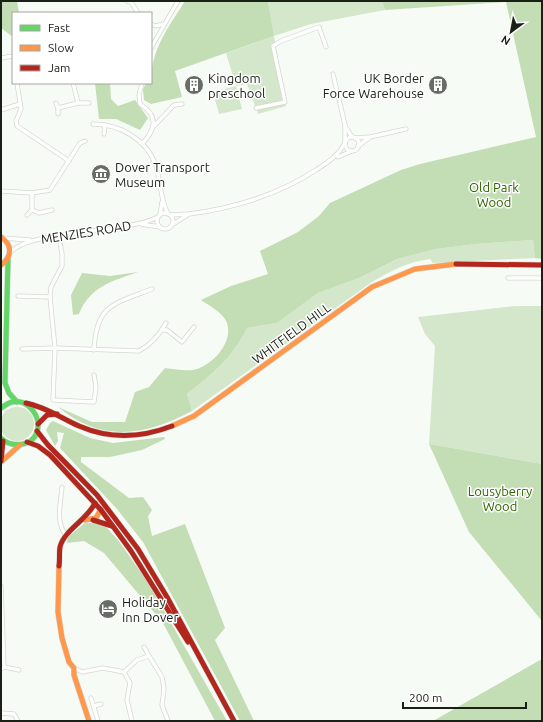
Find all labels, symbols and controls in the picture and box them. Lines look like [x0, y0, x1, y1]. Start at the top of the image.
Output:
legend [12, 12, 152, 84]
north arrow [491, 12, 531, 52]
text: Fast [48, 21, 70, 34]
text: N [499, 33, 512, 48]
text: Slow [48, 41, 74, 54]
text: Jam [48, 61, 70, 74]
place label: Kingdom preschool [208, 71, 266, 100]
place label: UK Border Force Warehouse [323, 71, 424, 100]
building icon: Kingdom preschool [183, 74, 205, 96]
building icon: UK Border Force Warehouse [427, 74, 449, 96]
place label: Dover Transport Museum [115, 160, 210, 189]
museum icon: Dover Transport Museum [90, 163, 112, 185]
park label: Old Park Wood [469, 180, 519, 209]
street label: MENZIES ROAD [40, 218, 132, 246]
street label: WHITFIELD HILL [249, 300, 333, 366]
park label: Lousyberry Wood [468, 484, 532, 513]
place label: Holiday Inn Dover [122, 595, 178, 624]
hotel icon: Holiday Inn Dover [97, 598, 119, 620]
scale bar [403, 684, 526, 710]
text: 200 m [409, 691, 442, 704]

